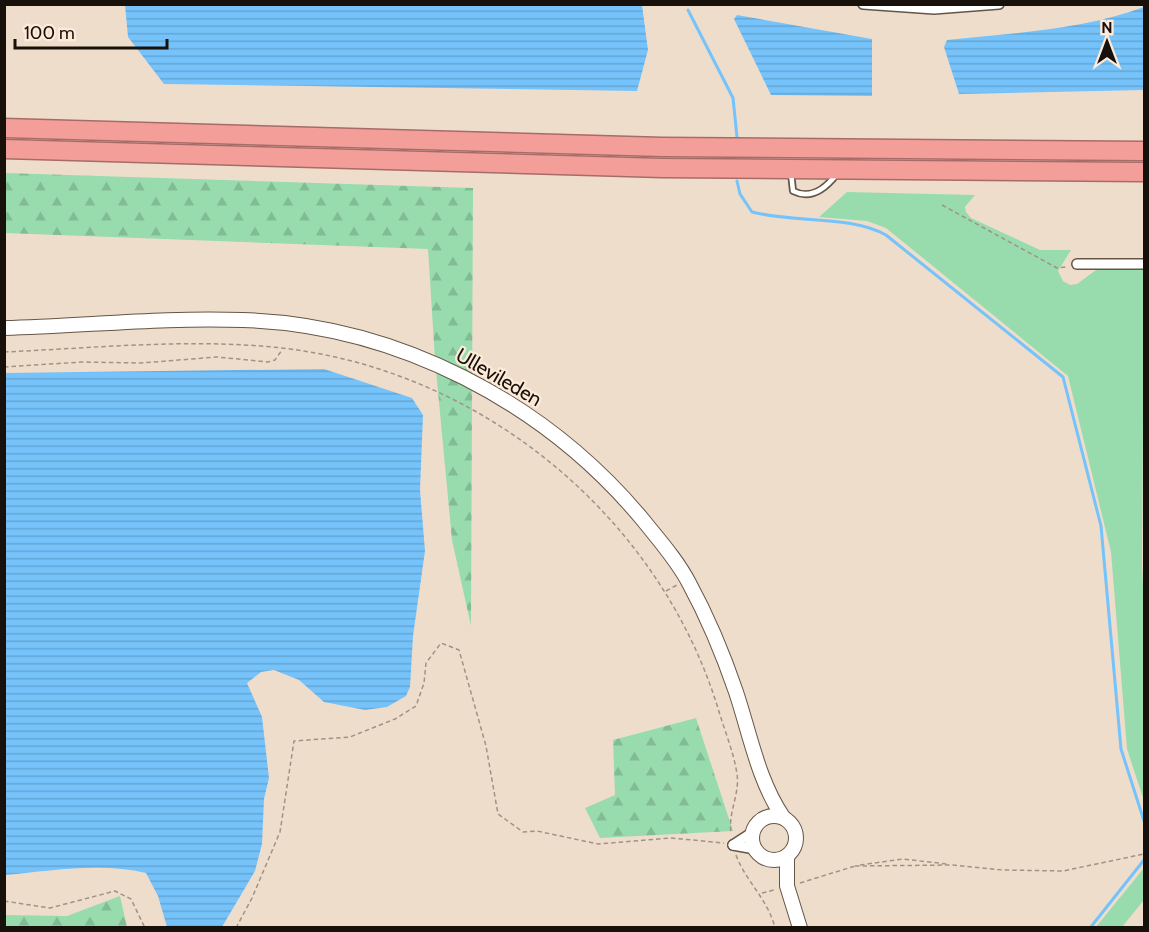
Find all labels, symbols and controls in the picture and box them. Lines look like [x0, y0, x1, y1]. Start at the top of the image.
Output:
scale bar [15, 12, 166, 50]
north arrow [1077, 12, 1137, 72]
text: N [1101, 18, 1113, 37]
text: 100 m [24, 22, 75, 44]
street label: Ullevileden [452, 343, 546, 411]

